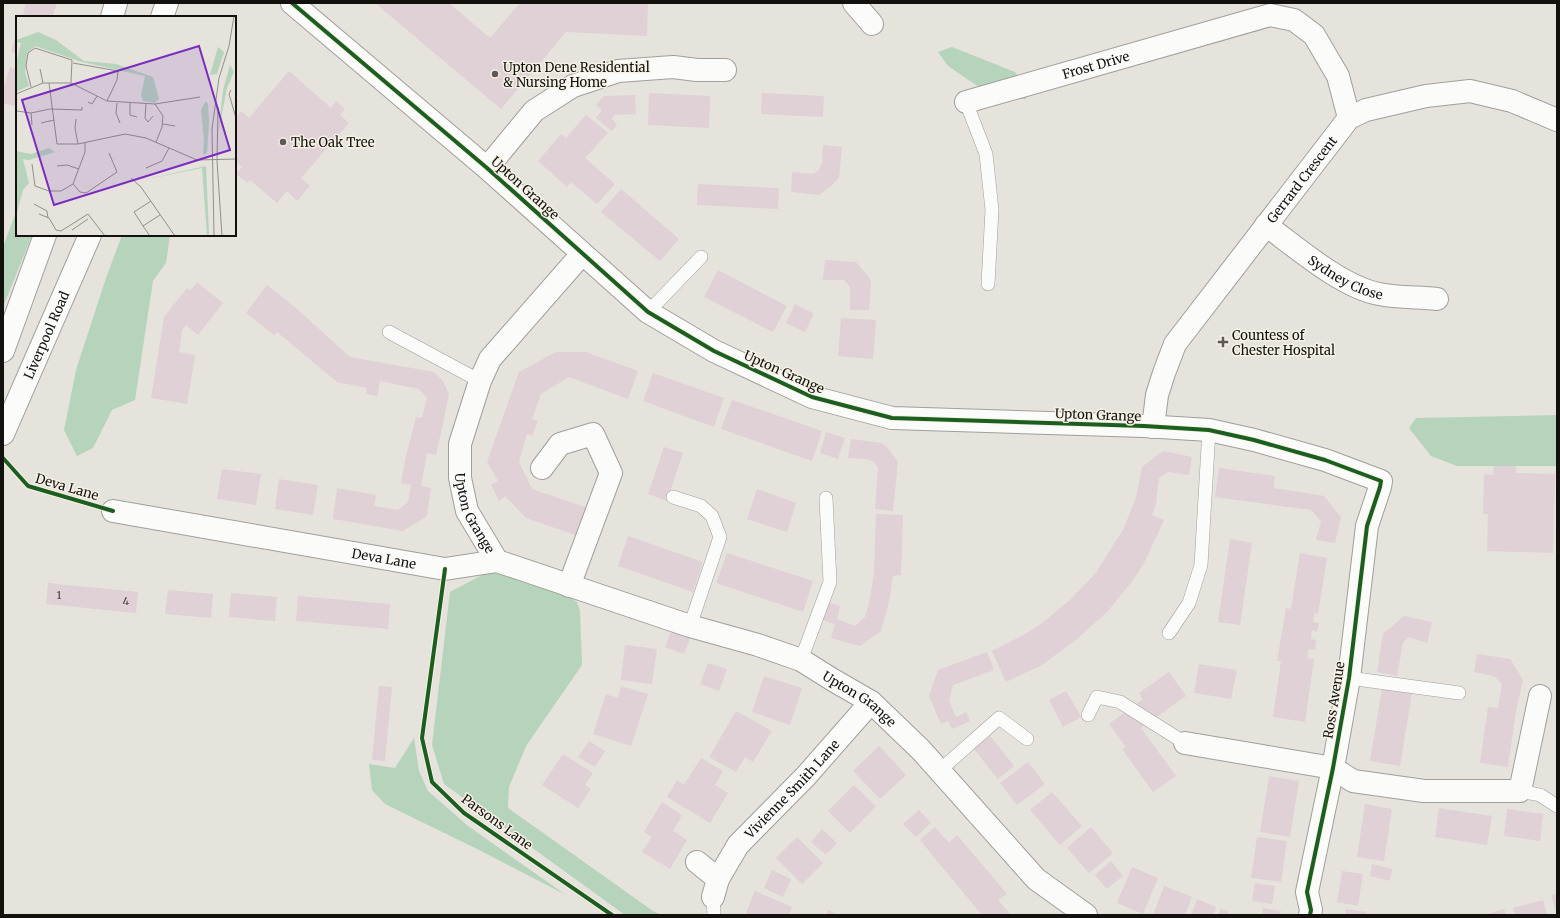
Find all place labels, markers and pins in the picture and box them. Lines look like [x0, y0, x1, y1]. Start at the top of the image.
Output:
place label: Upton Dene Residential & Nursing Home [503, 59, 650, 91]
marker: Upton Dene Residential & Nursing Home [490, 69, 500, 79]
place label: The Oak Tree [291, 134, 375, 151]
marker: The Oak Tree [278, 137, 288, 147]
place label: Countess of Chester Hospital [1232, 327, 1335, 359]
marker: Countess of Chester Hospital [1217, 336, 1229, 348]

